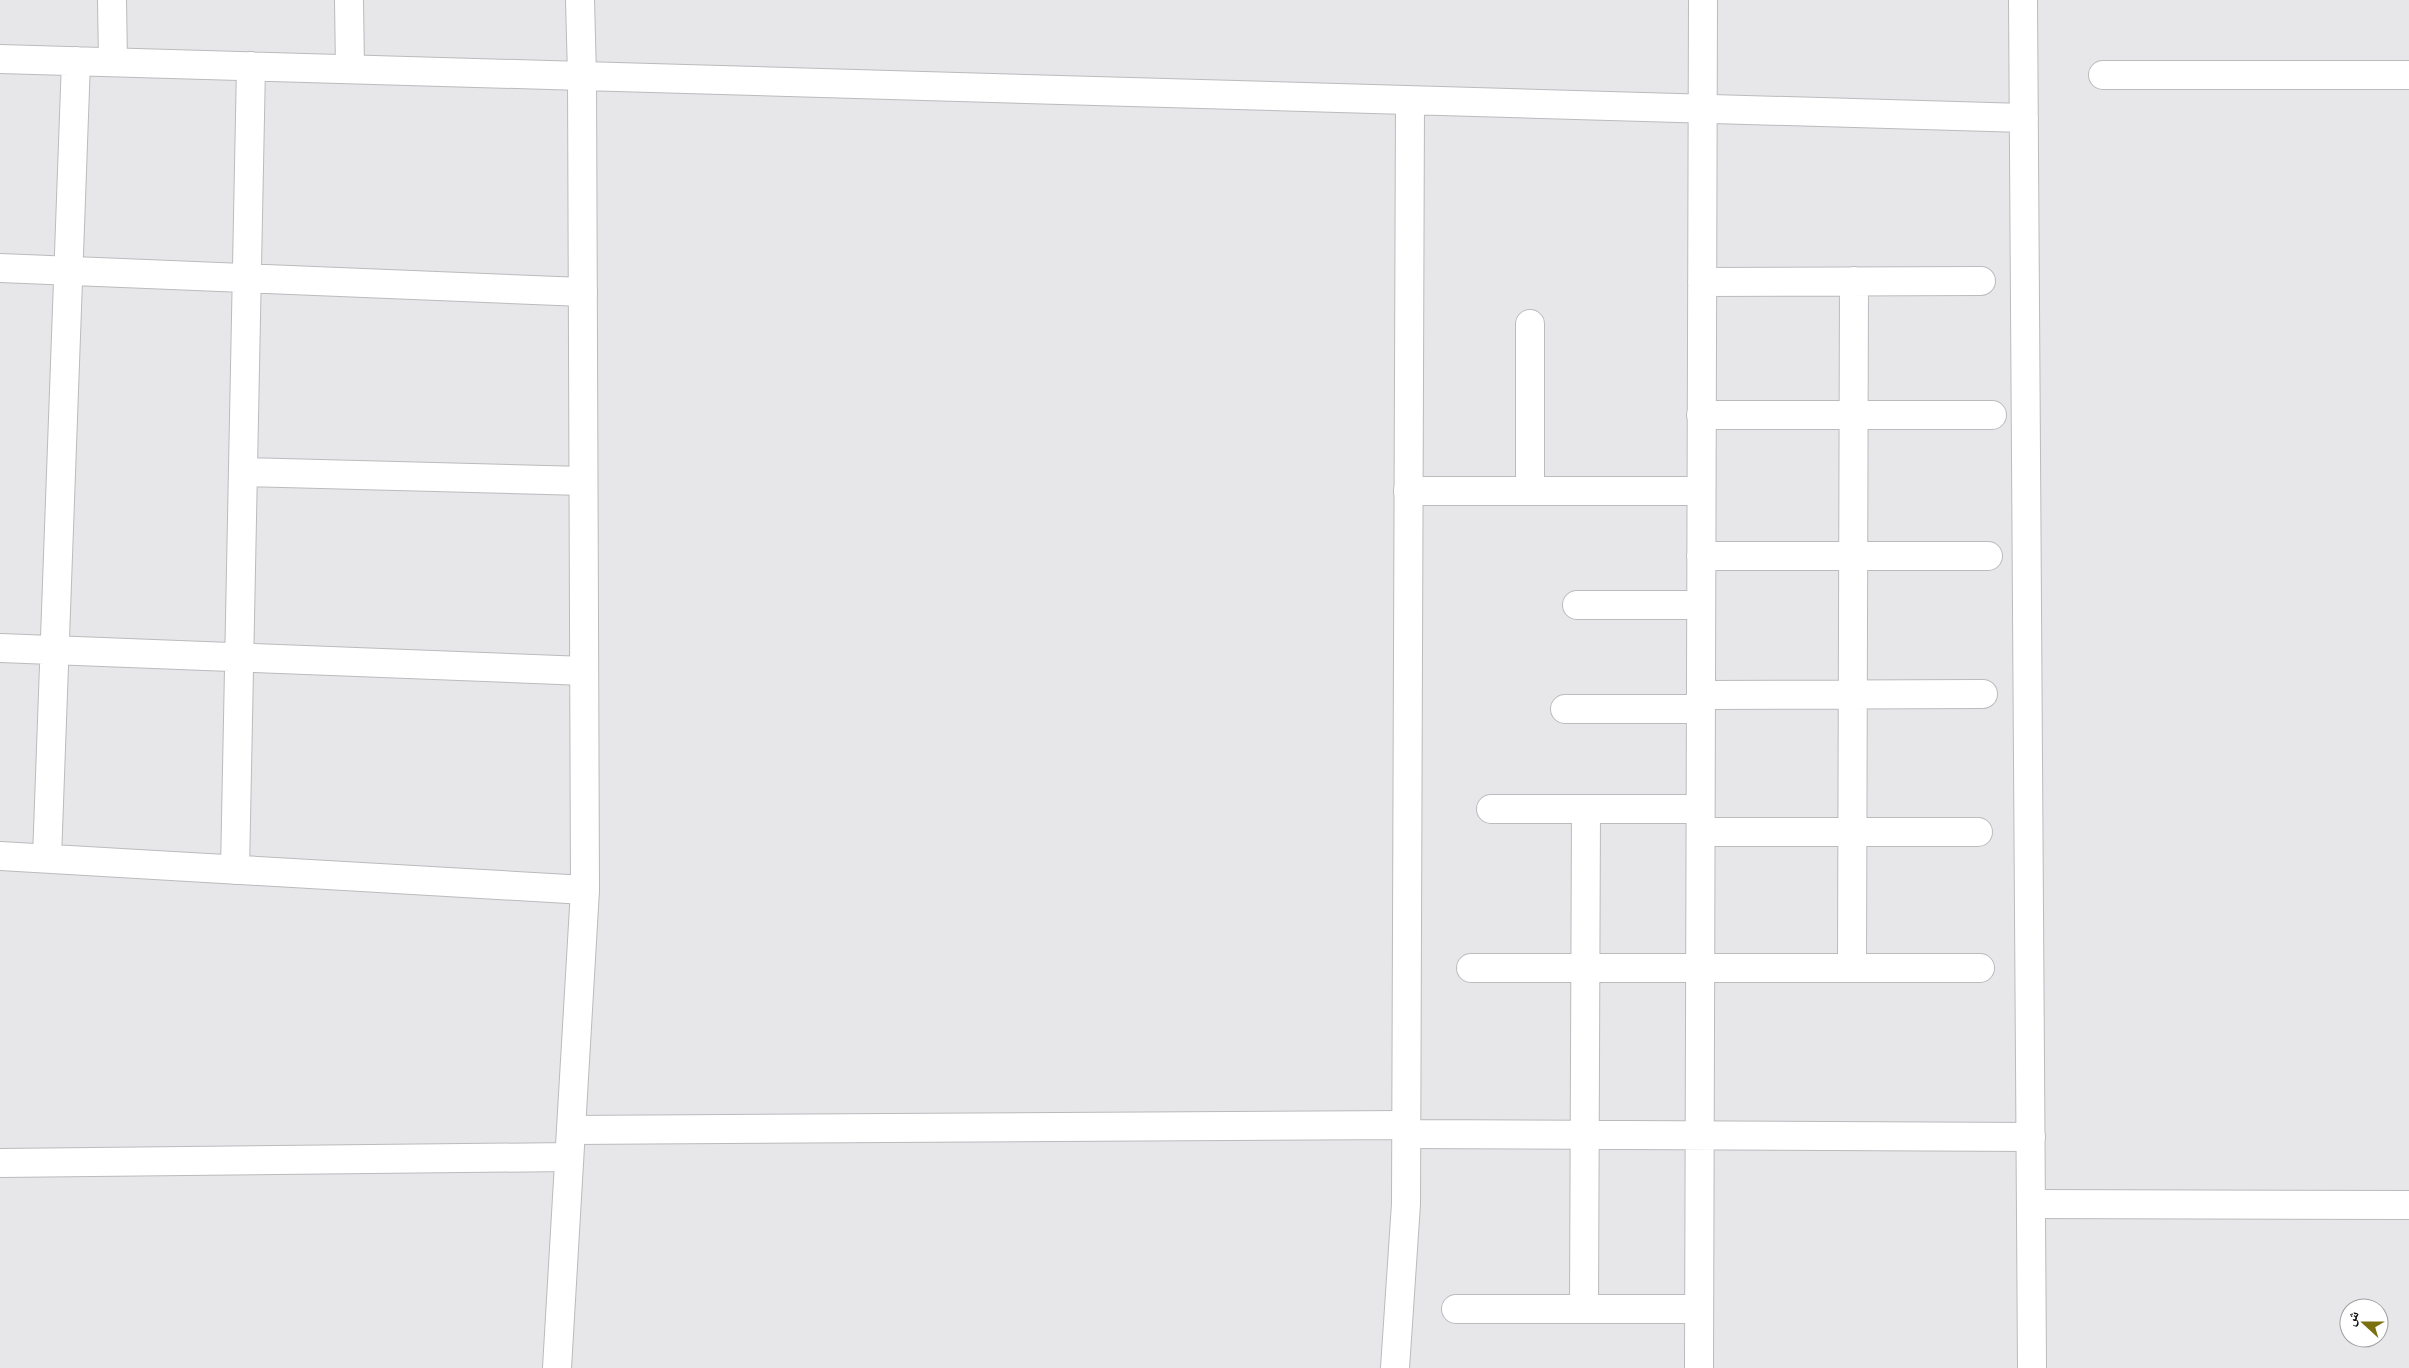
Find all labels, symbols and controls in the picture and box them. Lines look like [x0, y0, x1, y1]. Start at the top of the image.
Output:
north arrow [2339, 1298, 2389, 1348]
text: ش [2342, 1308, 2363, 1329]

